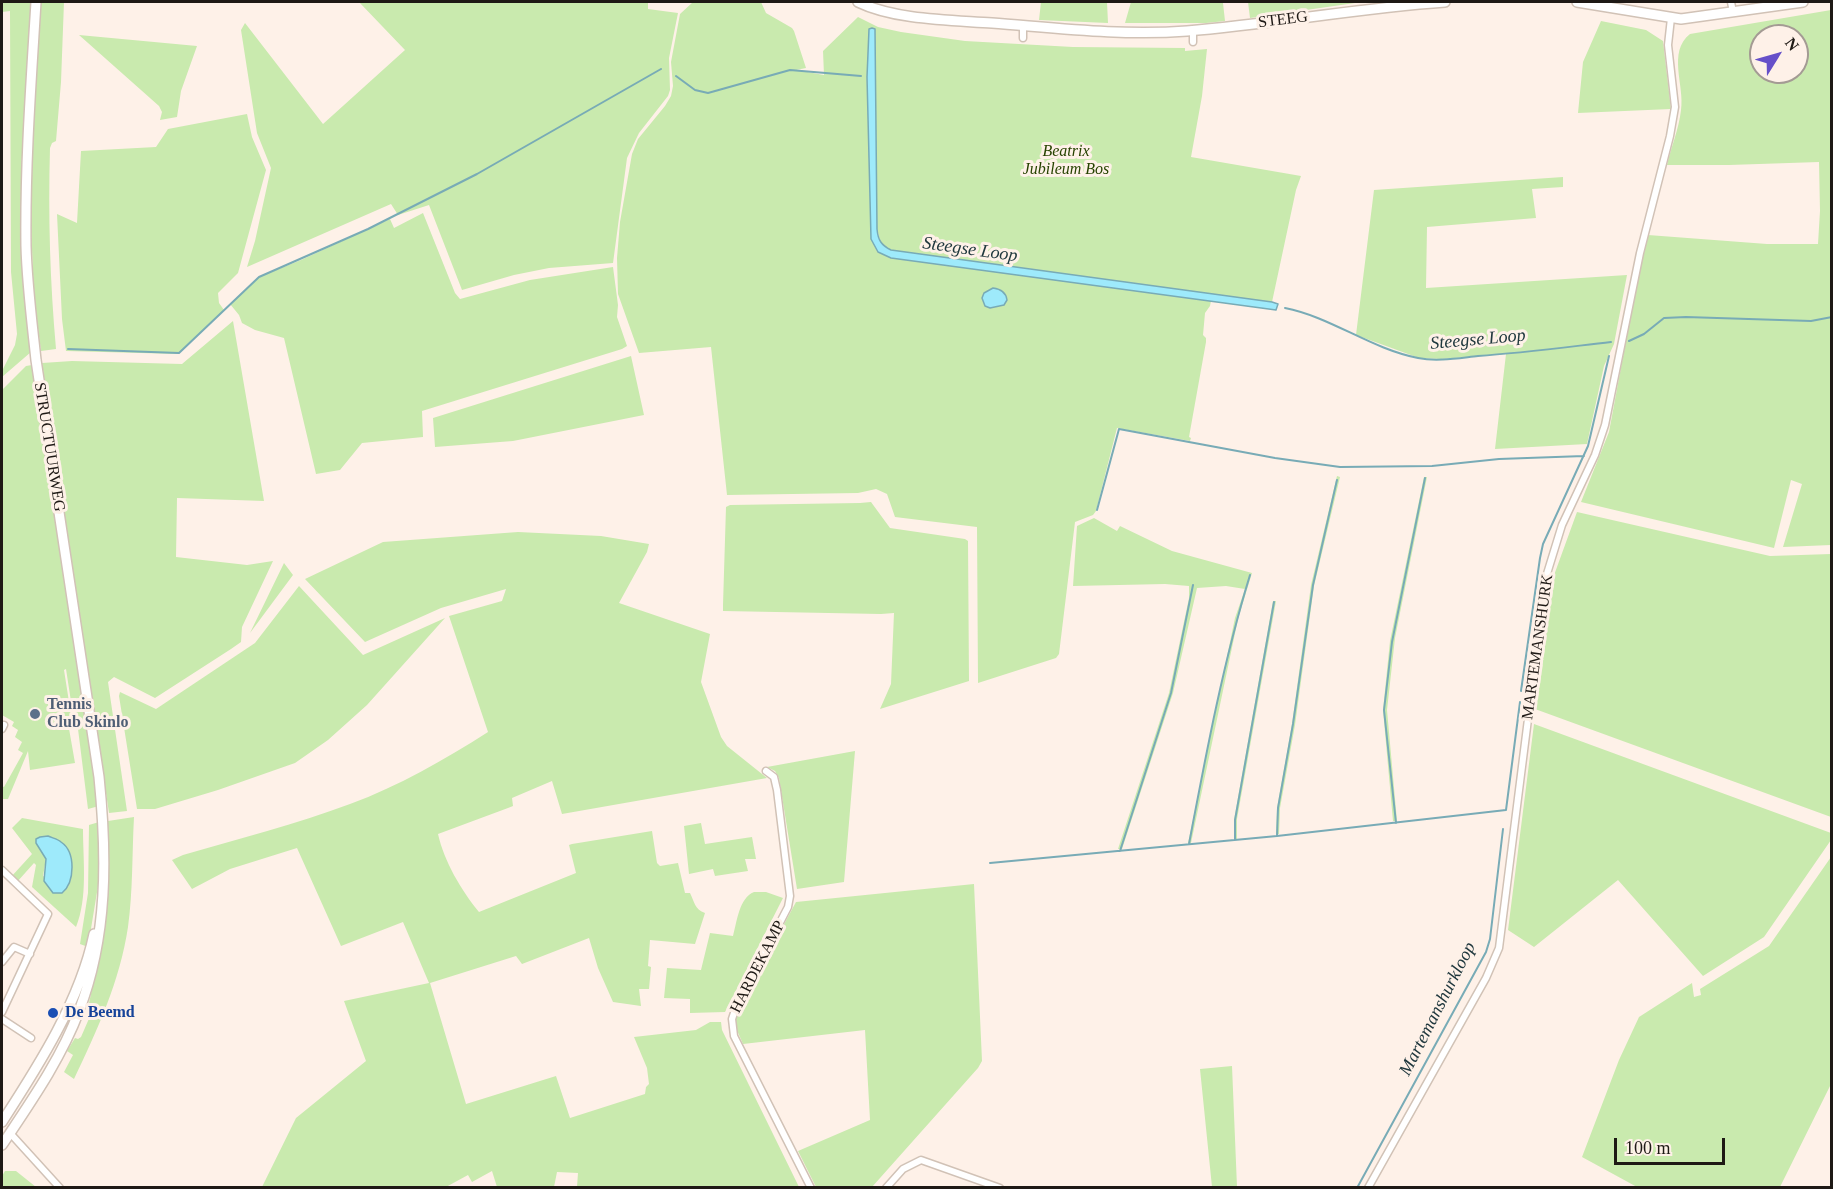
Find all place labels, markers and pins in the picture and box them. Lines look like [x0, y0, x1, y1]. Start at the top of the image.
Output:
place label: Tennis Club Skinlo [47, 695, 128, 733]
marker: Tennis Club Skinlo [28, 707, 42, 721]
place label: De Beemd [65, 1003, 135, 1023]
marker: De Beemd [46, 1006, 60, 1020]

